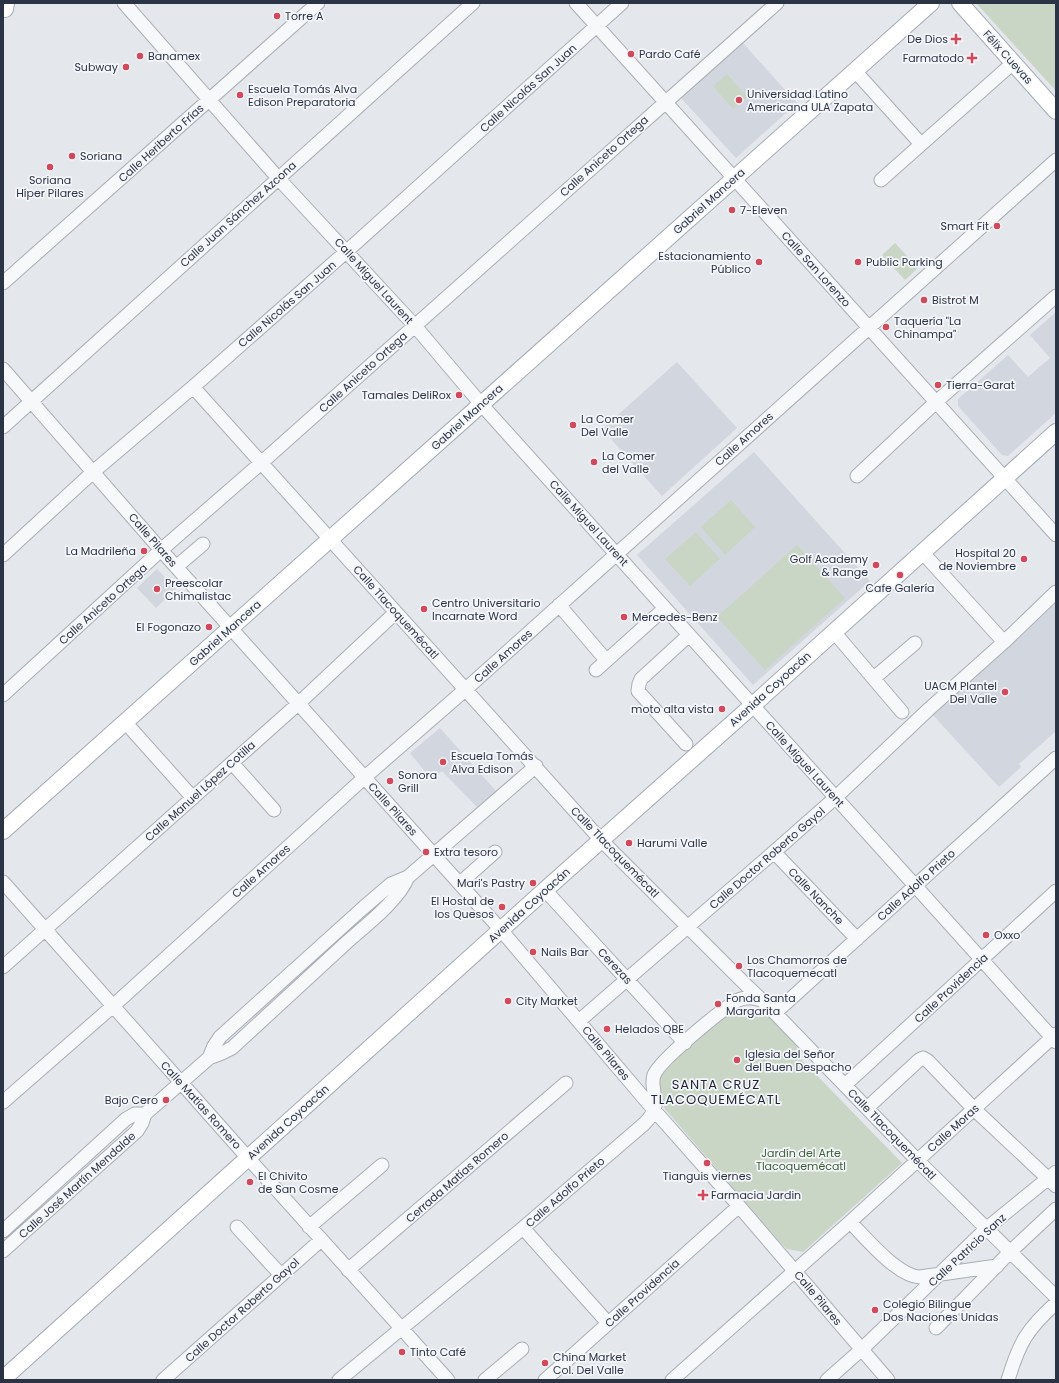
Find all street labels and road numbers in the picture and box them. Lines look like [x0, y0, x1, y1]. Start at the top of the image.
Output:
street label: Félix Cuevas [979, 26, 1037, 88]
street label: Calle Nicolás San Juan [476, 40, 580, 136]
street label: Calle Heriberto Frías [115, 100, 207, 186]
street label: Calle Aniceto Ortega [556, 112, 652, 200]
street label: Calle Juan Sánchez Azcona [176, 157, 300, 271]
street label: Gabriel Mancera [670, 164, 748, 238]
street label: Calle San Lorenzo [778, 228, 854, 310]
street label: Calle Miguel Laurent [331, 234, 417, 328]
street label: Calle Nicolás San Juan [234, 257, 340, 351]
street label: Calle Aniceto Ortega [315, 328, 411, 416]
street label: Gabriel Mancera [428, 380, 506, 454]
street label: Calle Amores [711, 408, 777, 470]
street label: Calle Miguel Laurent [546, 476, 632, 570]
street label: Calle Pilares [125, 509, 181, 571]
street label: Calle Aniceto Ortega [55, 560, 151, 648]
street label: Calle Tlacoquemécatl [350, 562, 442, 662]
street label: Gabriel Mancera [186, 596, 264, 670]
street label: Calle Amores [470, 625, 536, 687]
street label: Avenida Coyoacán [726, 648, 814, 730]
street label: Calle Miguel Laurent [762, 717, 848, 811]
street label: Calle Manuel López Cotilla [141, 737, 259, 845]
street label: Calle Pilares [365, 779, 422, 839]
street label: Calle Tlacoquemécatl [567, 803, 663, 901]
street label: Calle Doctor Roberto Gayol [706, 803, 828, 913]
street label: Calle Amores [228, 840, 294, 902]
street label: Calle Adolfo Prieto [873, 845, 959, 925]
street label: Avenida Coyoacán [485, 864, 573, 946]
street label: Calle Nanche [785, 864, 848, 928]
street label: Cerezas [594, 944, 636, 988]
street label: Calle Providencia [911, 950, 991, 1026]
street label: Calle Pilares [578, 1022, 634, 1084]
street label: Calle Matías Romero [157, 1057, 245, 1153]
street label: Avenida Coyoacán [244, 1081, 332, 1163]
street label: Calle Tlacoquemécatl [844, 1085, 940, 1183]
street label: Calle Moras [924, 1100, 983, 1156]
street label: Calle José Martín Mendalde [15, 1128, 139, 1242]
street label: Cerrada Matías Romero [402, 1128, 512, 1226]
street label: Calle Adolfo Prieto [522, 1153, 608, 1231]
street label: Calle Patricio Sanz [925, 1210, 1009, 1290]
street label: Calle Doctor Roberto Gayol [181, 1254, 303, 1366]
street label: Calle Providencia [601, 1255, 683, 1331]
street label: Calle Pilares [790, 1267, 846, 1329]

